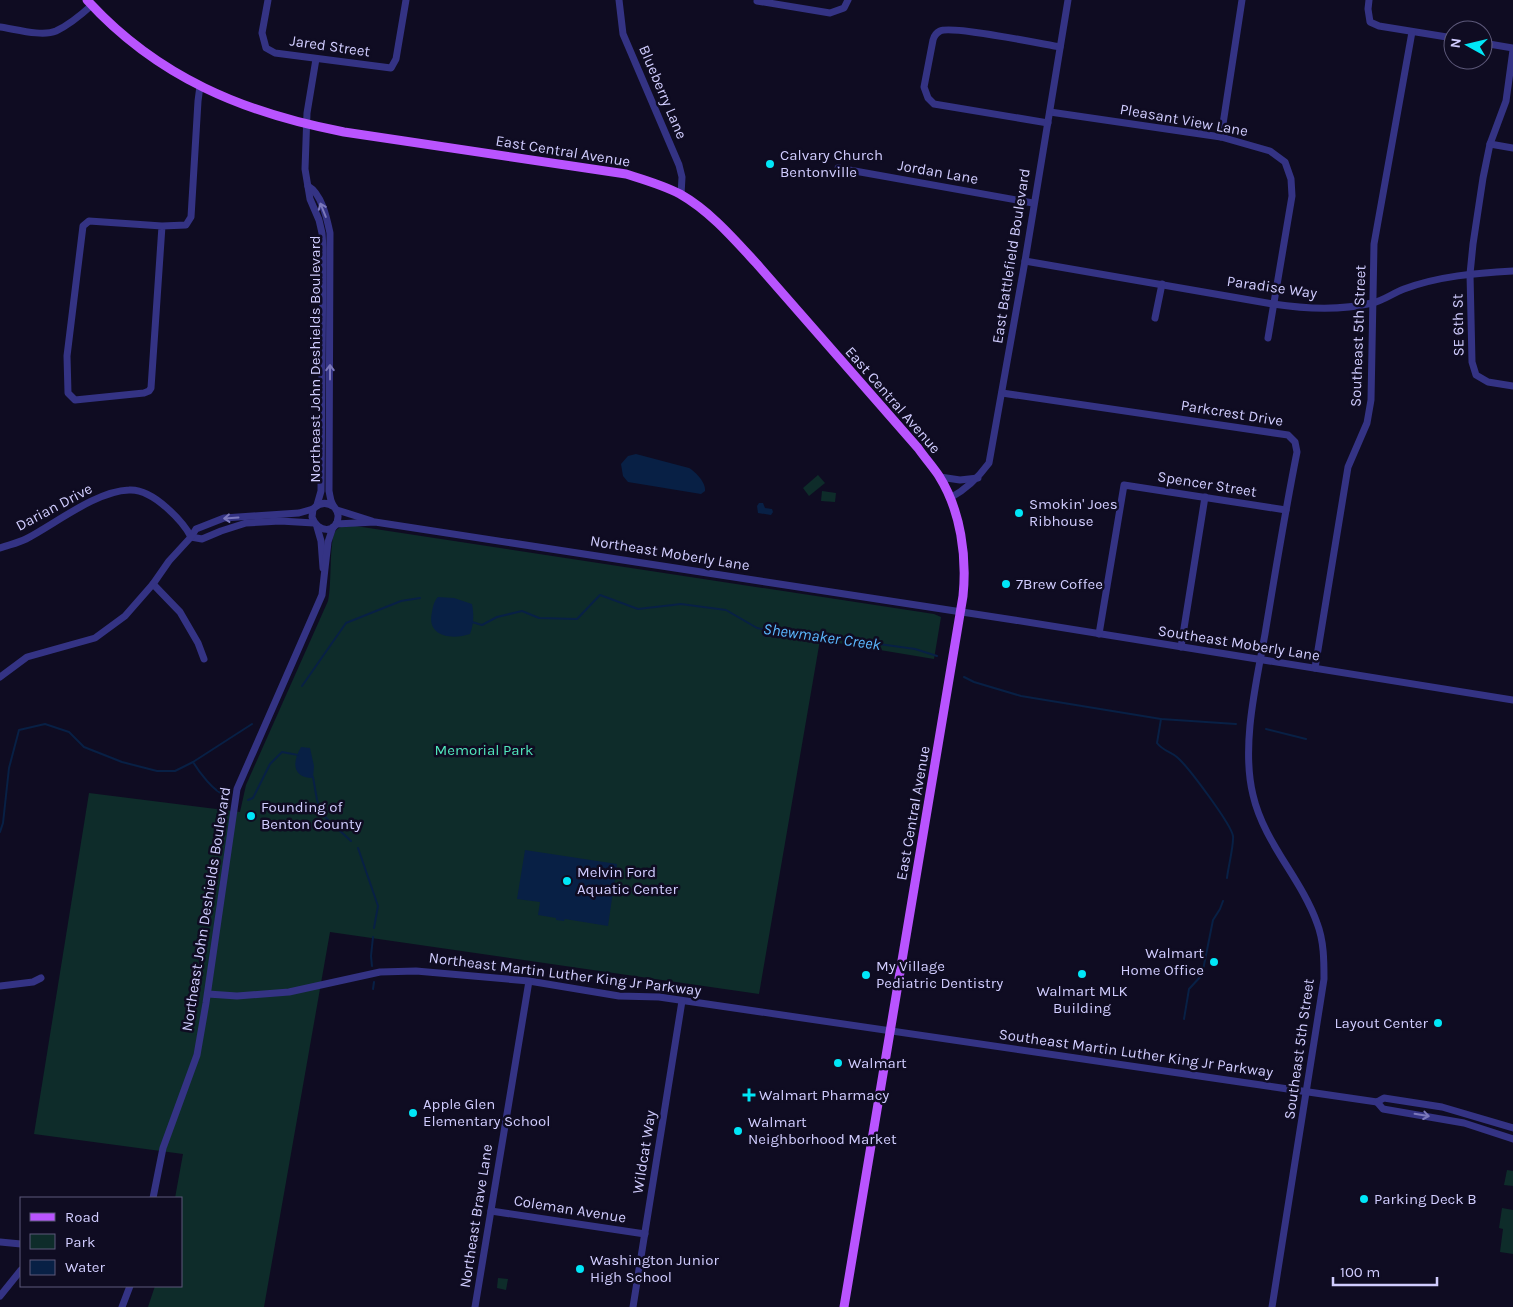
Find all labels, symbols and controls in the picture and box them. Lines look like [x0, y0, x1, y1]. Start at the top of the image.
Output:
north arrow [1443, 20, 1493, 70]
street label: Jared Street [289, 31, 372, 61]
text: N [1447, 37, 1465, 49]
street label: Blueberry Lane [635, 42, 691, 142]
street label: Pleasant View Lane [1118, 100, 1250, 140]
street label: East Central Avenue [494, 131, 632, 171]
place label: Calvary Church Bentonville [780, 146, 883, 181]
street label: Jordan Lane [896, 156, 980, 188]
marker: Calvary Church Bentonville [764, 158, 776, 170]
street label: East Battlefield Boulevard [988, 167, 1034, 345]
one-way arrow [318, 203, 327, 219]
street label: Northeast John Deshields Boulevard [306, 235, 324, 483]
street label: Southeast 5th Street [1347, 264, 1369, 407]
street label: Paradise Way [1226, 272, 1318, 302]
street label: SE 6th St [1448, 293, 1468, 356]
street label: East Central Avenue [842, 343, 944, 457]
one-way arrow [325, 364, 335, 380]
street label: Parkcrest Drive [1180, 396, 1284, 430]
street label: Spencer Street [1156, 467, 1258, 501]
street label: Darian Drive [13, 479, 95, 535]
place label: Smokin' Joes Ribhouse [1029, 495, 1118, 530]
marker: Smokin' Joes Ribhouse [1013, 507, 1025, 519]
one-way arrow [223, 513, 239, 522]
street label: Northeast Moberly Lane [589, 531, 751, 575]
place label: 7Brew Coffee [1016, 575, 1103, 593]
marker: 7Brew Coffee [1000, 578, 1012, 590]
water label: Shewmaker Creek [762, 619, 883, 654]
street label: Southeast Moberly Lane [1157, 621, 1321, 665]
park label: Memorial Park [435, 741, 533, 759]
street label: East Central Avenue [892, 744, 934, 882]
street label: Northeast John Deshields Boulevard [178, 785, 234, 1033]
place label: Founding of Benton County [261, 798, 362, 833]
marker: Founding of Benton County [245, 810, 257, 822]
place label: Melvin Ford Aquatic Center [577, 863, 678, 898]
marker: Melvin Ford Aquatic Center [561, 875, 573, 887]
place label: Walmart Home Office [1121, 944, 1204, 979]
street label: Northeast Martin Luther King Jr Parkway [428, 948, 702, 1000]
marker: Walmart Home Office [1208, 956, 1220, 968]
place label: My Village Pediatric Dentistry [876, 957, 1003, 992]
marker: Walmart MLK Building [1076, 968, 1088, 980]
marker: My Village Pediatric Dentistry [860, 969, 872, 981]
street label: Southeast 5th Street [1280, 977, 1318, 1121]
place label: Walmart MLK Building [1036, 982, 1128, 1017]
place label: Layout Center [1335, 1014, 1429, 1032]
marker: Layout Center [1432, 1017, 1444, 1029]
street label: Southeast Martin Luther King Jr Parkway [998, 1025, 1274, 1081]
place label: Walmart [848, 1054, 907, 1072]
marker: Walmart [832, 1057, 844, 1069]
place label: Walmart Pharmacy [759, 1086, 889, 1104]
marker: Walmart Pharmacy [743, 1089, 755, 1101]
place label: Apple Glen Elementary School [423, 1095, 550, 1130]
marker: Apple Glen Elementary School [407, 1107, 419, 1119]
street label: Wildcat Way [629, 1109, 659, 1195]
one-way arrow [1413, 1111, 1429, 1121]
place label: Walmart Neighborhood Market [748, 1113, 897, 1148]
marker: Walmart Neighborhood Market [732, 1125, 744, 1137]
street label: Northeast Brave Lane [456, 1143, 496, 1289]
place label: Parking Deck B [1374, 1190, 1477, 1208]
street label: Coleman Avenue [513, 1191, 627, 1227]
marker: Parking Deck B [1358, 1193, 1370, 1205]
legend [20, 1197, 182, 1287]
text: Road [65, 1208, 100, 1226]
text: Park [65, 1233, 95, 1251]
place label: Washington Junior High School [590, 1251, 719, 1286]
scale bar [1333, 1254, 1437, 1286]
text: Water [65, 1258, 106, 1276]
marker: Washington Junior High School [574, 1263, 586, 1275]
text: 100 m [1340, 1263, 1380, 1281]

